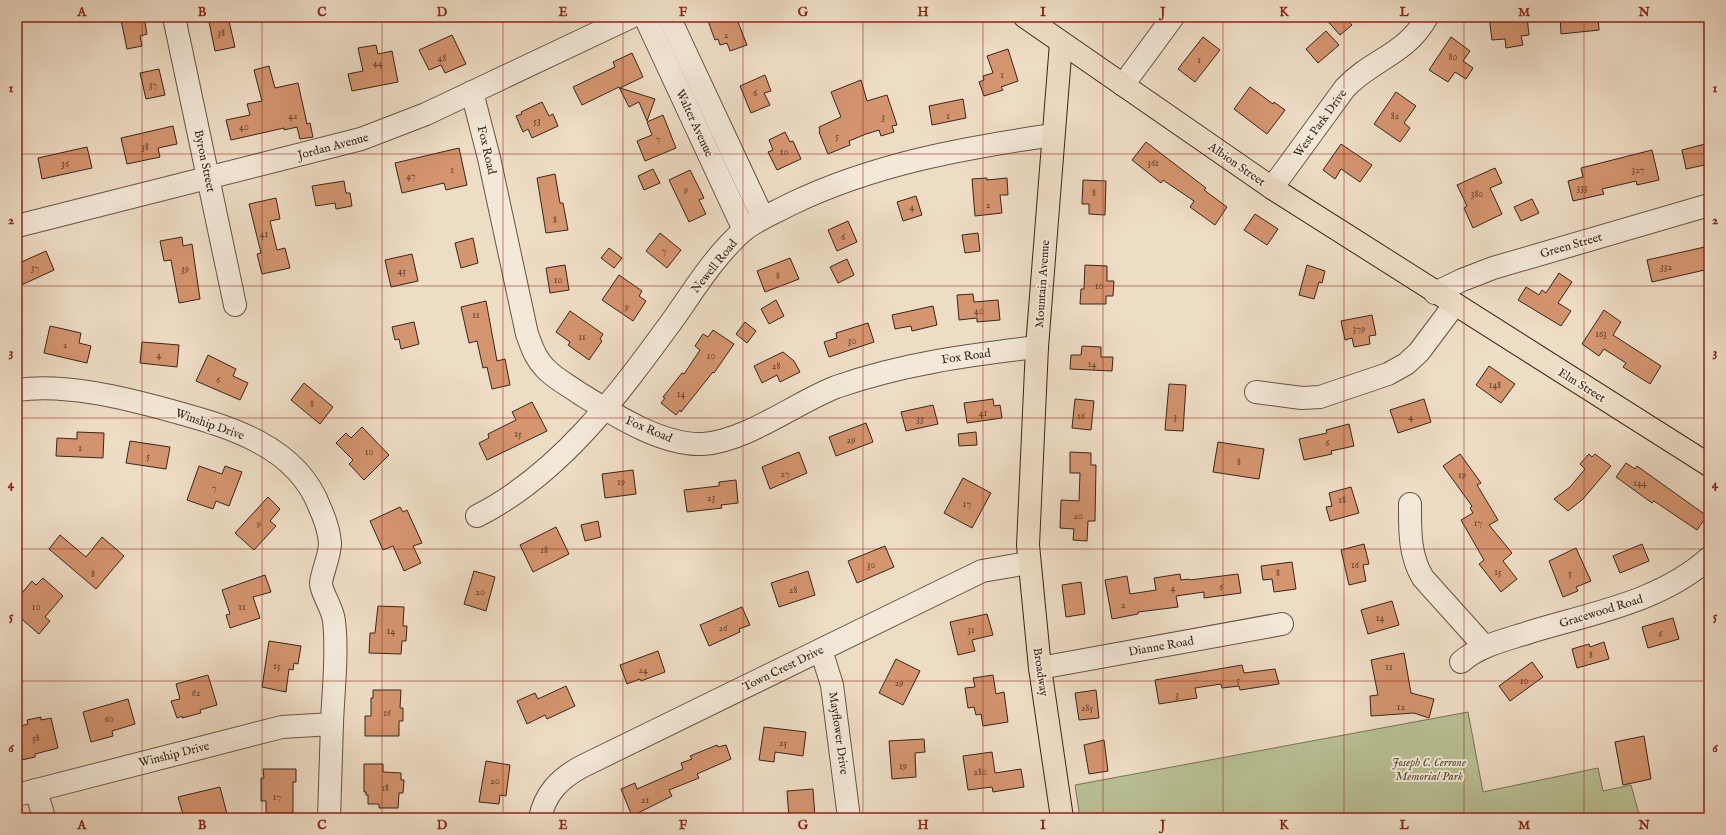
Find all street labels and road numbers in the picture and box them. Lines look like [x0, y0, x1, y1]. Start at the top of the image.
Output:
street label: West Park Drive [1291, 86, 1350, 160]
street label: Walter Avenue [672, 87, 717, 160]
street label: Fox Road [474, 124, 500, 176]
street label: Byron Street [191, 128, 218, 194]
street label: Jordan Avenue [294, 130, 371, 165]
street label: Albion Street [1204, 139, 1268, 190]
street label: Green Street [1538, 229, 1604, 261]
street label: Newell Road [688, 236, 741, 296]
street label: Mountain Avenue [1032, 239, 1053, 329]
street label: Fox Road [941, 346, 992, 367]
street label: Elm Street [1555, 365, 1608, 406]
street label: Winship Drive [173, 406, 247, 444]
street label: Fox Road [623, 413, 675, 446]
street label: Gracewood Road [1558, 591, 1645, 631]
street label: Dianne Road [1127, 633, 1196, 660]
street label: Town Crest Drive [740, 642, 827, 695]
street label: Broadway [1030, 647, 1051, 698]
street label: Mayflower Drive [825, 691, 852, 776]
street label: Winship Drive [137, 738, 212, 771]

